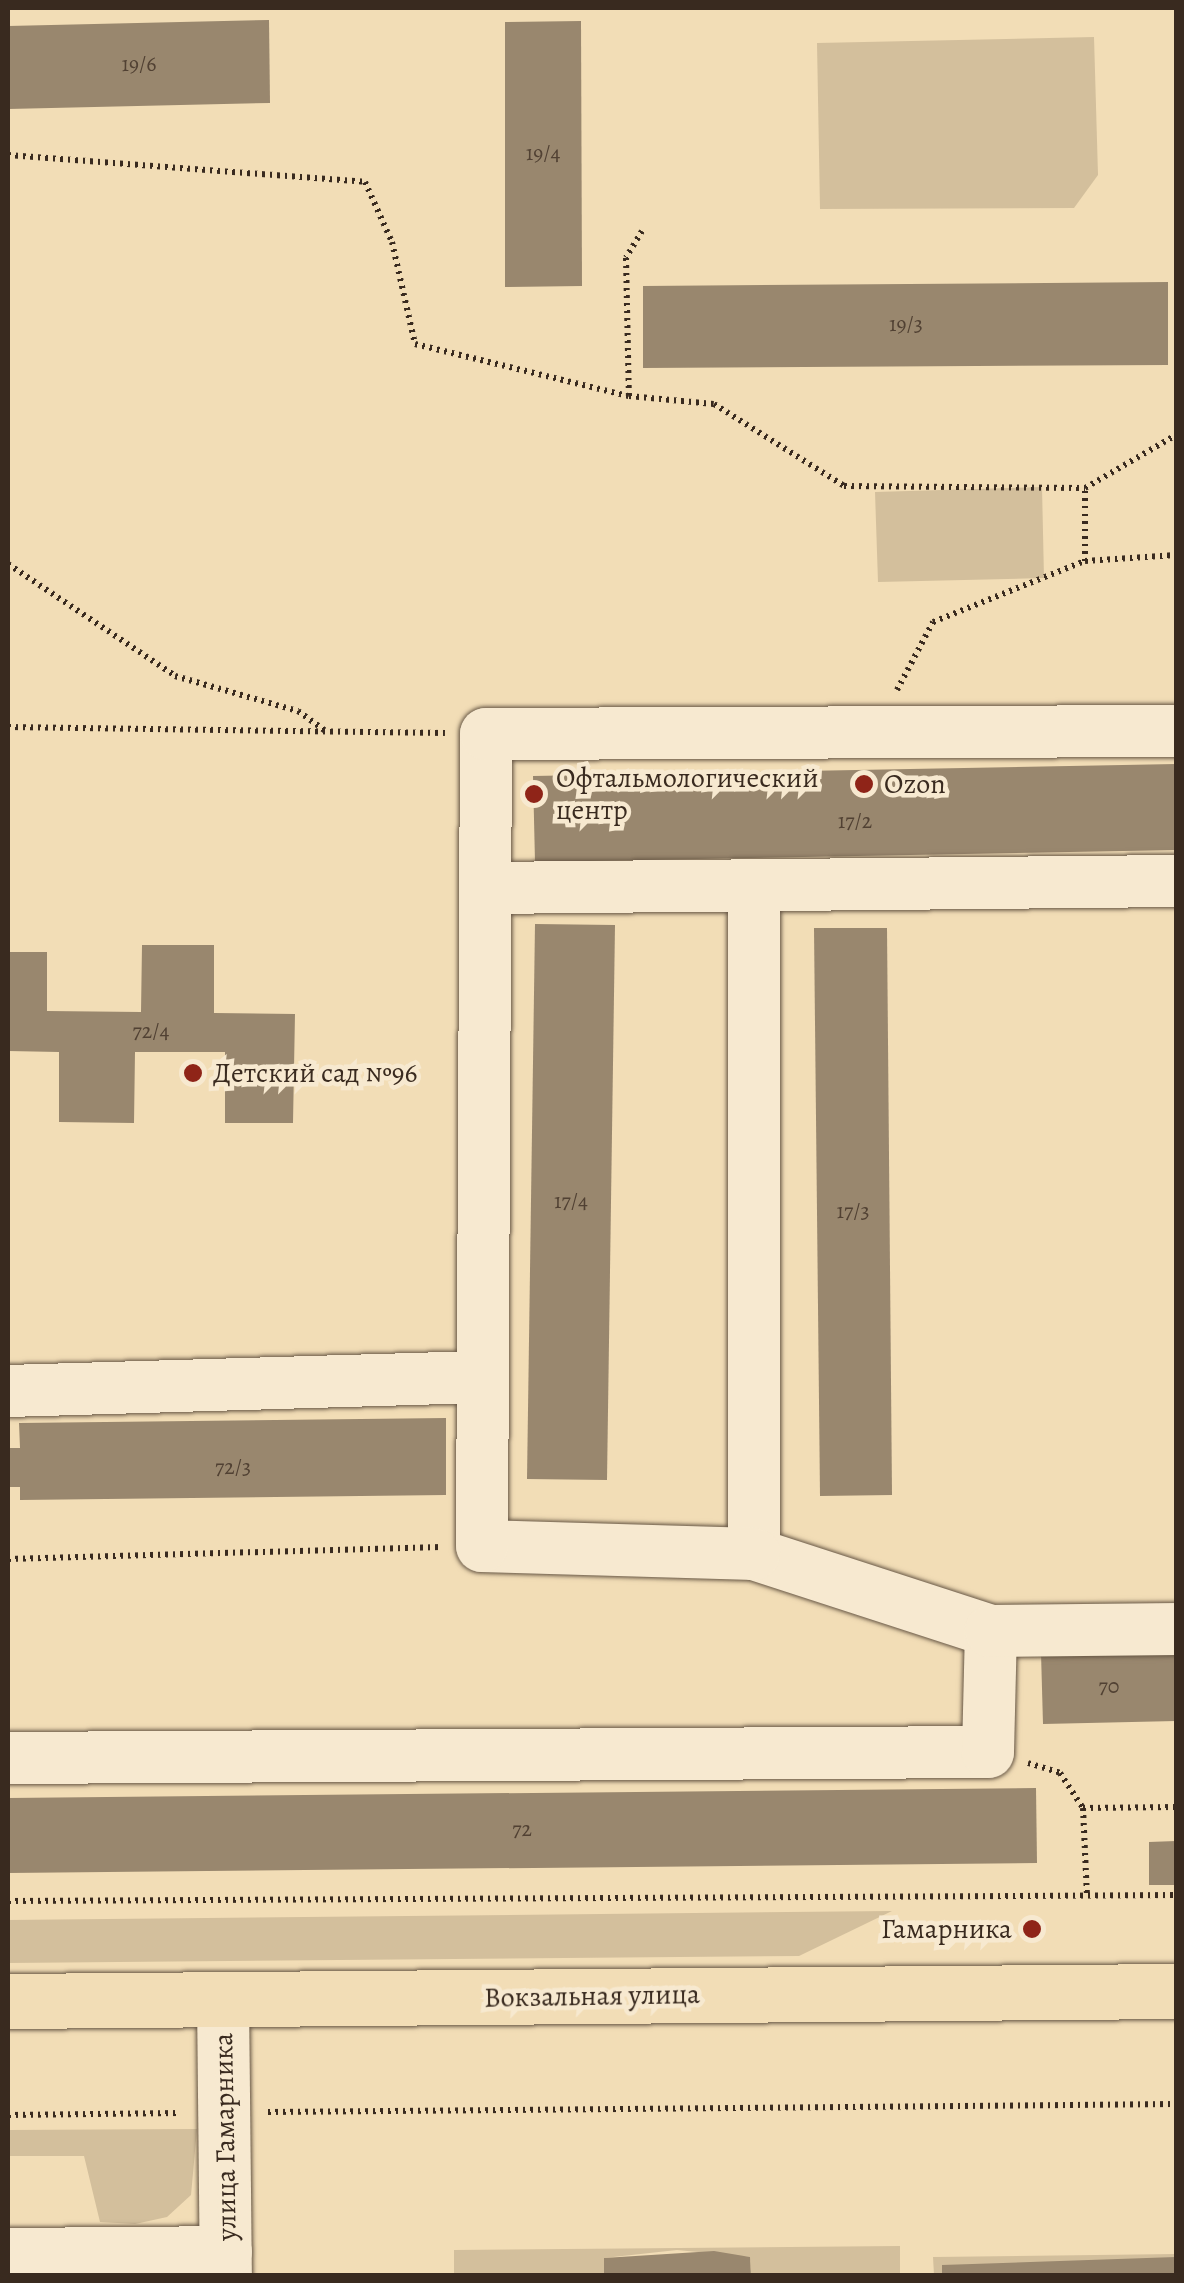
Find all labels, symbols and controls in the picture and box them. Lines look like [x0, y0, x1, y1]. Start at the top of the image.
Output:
house number: 19/6 [122, 52, 156, 78]
house number: 19/4 [526, 141, 560, 167]
house number: 19/3 [889, 312, 923, 338]
place label: Офтальмологический центр [556, 761, 819, 827]
place label: Ozon [884, 767, 946, 801]
marker: Ozon [853, 773, 875, 795]
marker: Офтальмологический центр [521, 781, 547, 807]
house number: 17/2 [838, 809, 872, 835]
house number: 72/4 [133, 1019, 169, 1045]
place label: Детский сад №96 [213, 1056, 417, 1090]
marker: Детский сад №96 [182, 1062, 204, 1084]
house number: 17/4 [554, 1189, 588, 1215]
house number: 17/3 [836, 1199, 870, 1225]
house number: 72/3 [215, 1455, 251, 1481]
house number: 70 [1099, 1674, 1119, 1700]
house number: 72 [512, 1817, 532, 1843]
place label: Гамарника [881, 1912, 1012, 1946]
marker: Гамарника [1021, 1918, 1043, 1940]
street label: Вокзальная улица [484, 1977, 700, 2015]
street label: улица Гамарника [206, 2033, 244, 2241]

